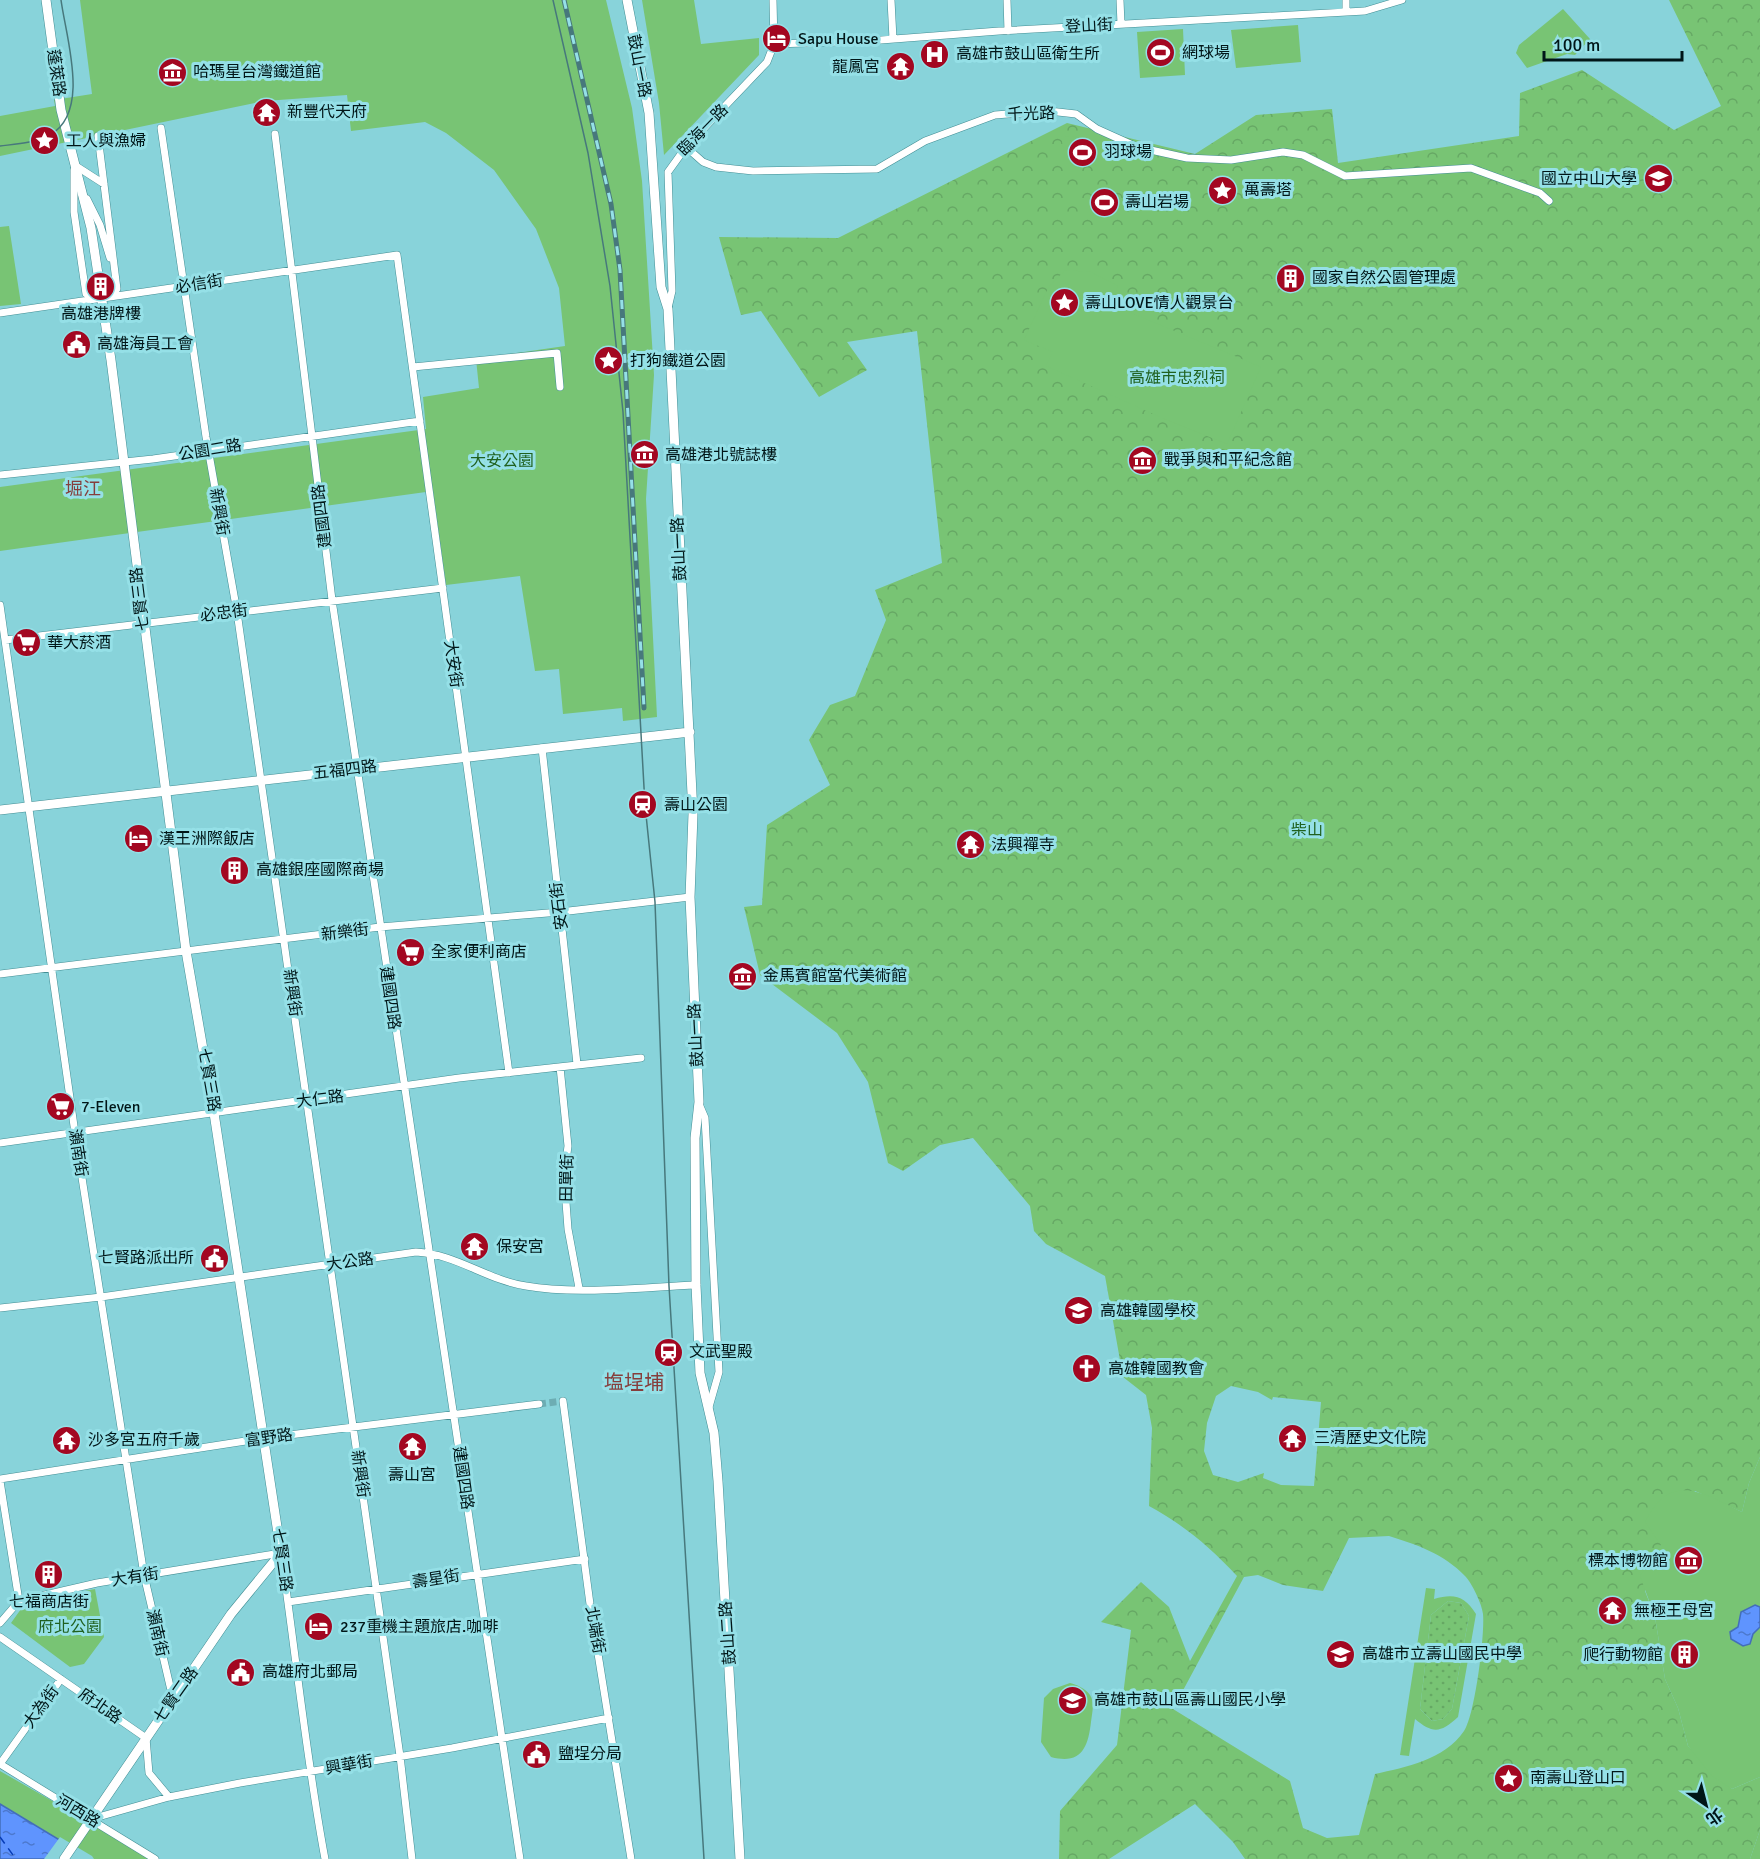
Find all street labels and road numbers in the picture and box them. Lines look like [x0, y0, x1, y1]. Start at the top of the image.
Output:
street label: 登山街 [1065, 15, 1113, 37]
street label: 鼓山一路 [623, 33, 655, 99]
street label: 蓬萊路 [43, 48, 69, 98]
street label: 臨海一路 [674, 100, 732, 160]
street label: 千光路 [1007, 103, 1055, 125]
street label: 必信街 [174, 270, 224, 298]
street label: 公園二路 [177, 435, 243, 465]
street label: 建國四路 [308, 483, 336, 549]
street label: 新興街 [205, 487, 233, 537]
street label: 鼓山一路 [667, 517, 691, 581]
street label: 七賢三路 [126, 566, 154, 632]
street label: 必忠街 [199, 600, 249, 626]
street label: 大安街 [440, 639, 466, 689]
street label: 五福四路 [312, 756, 378, 784]
street label: 安石街 [546, 881, 572, 931]
street label: 新樂街 [320, 919, 370, 945]
street label: 建國四路 [376, 965, 404, 1031]
street label: 新興街 [279, 968, 305, 1018]
street label: 鼓山一路 [684, 1003, 708, 1067]
street label: 七賢三路 [194, 1047, 224, 1113]
street label: 大仁路 [295, 1086, 345, 1112]
street label: 瀨南街 [64, 1128, 92, 1178]
street label: 田單街 [557, 1154, 577, 1202]
street label: 大公路 [325, 1249, 375, 1275]
street label: 富野路 [244, 1425, 294, 1451]
street label: 建國四路 [449, 1445, 477, 1511]
street label: 新興街 [347, 1449, 373, 1499]
street label: 七賢三路 [268, 1527, 296, 1593]
street label: 大有街 [110, 1563, 160, 1591]
street label: 壽星街 [411, 1565, 461, 1593]
street label: 鼓山二路 [716, 1600, 740, 1666]
street label: 北端街 [581, 1605, 609, 1655]
street label: 瀨南街 [142, 1607, 172, 1659]
street label: 七賢二路 [149, 1663, 203, 1727]
street label: 大為街 [19, 1682, 63, 1732]
street label: 府北路 [75, 1684, 125, 1728]
street label: 興華街 [324, 1751, 374, 1779]
street label: 河西路 [52, 1790, 104, 1832]

